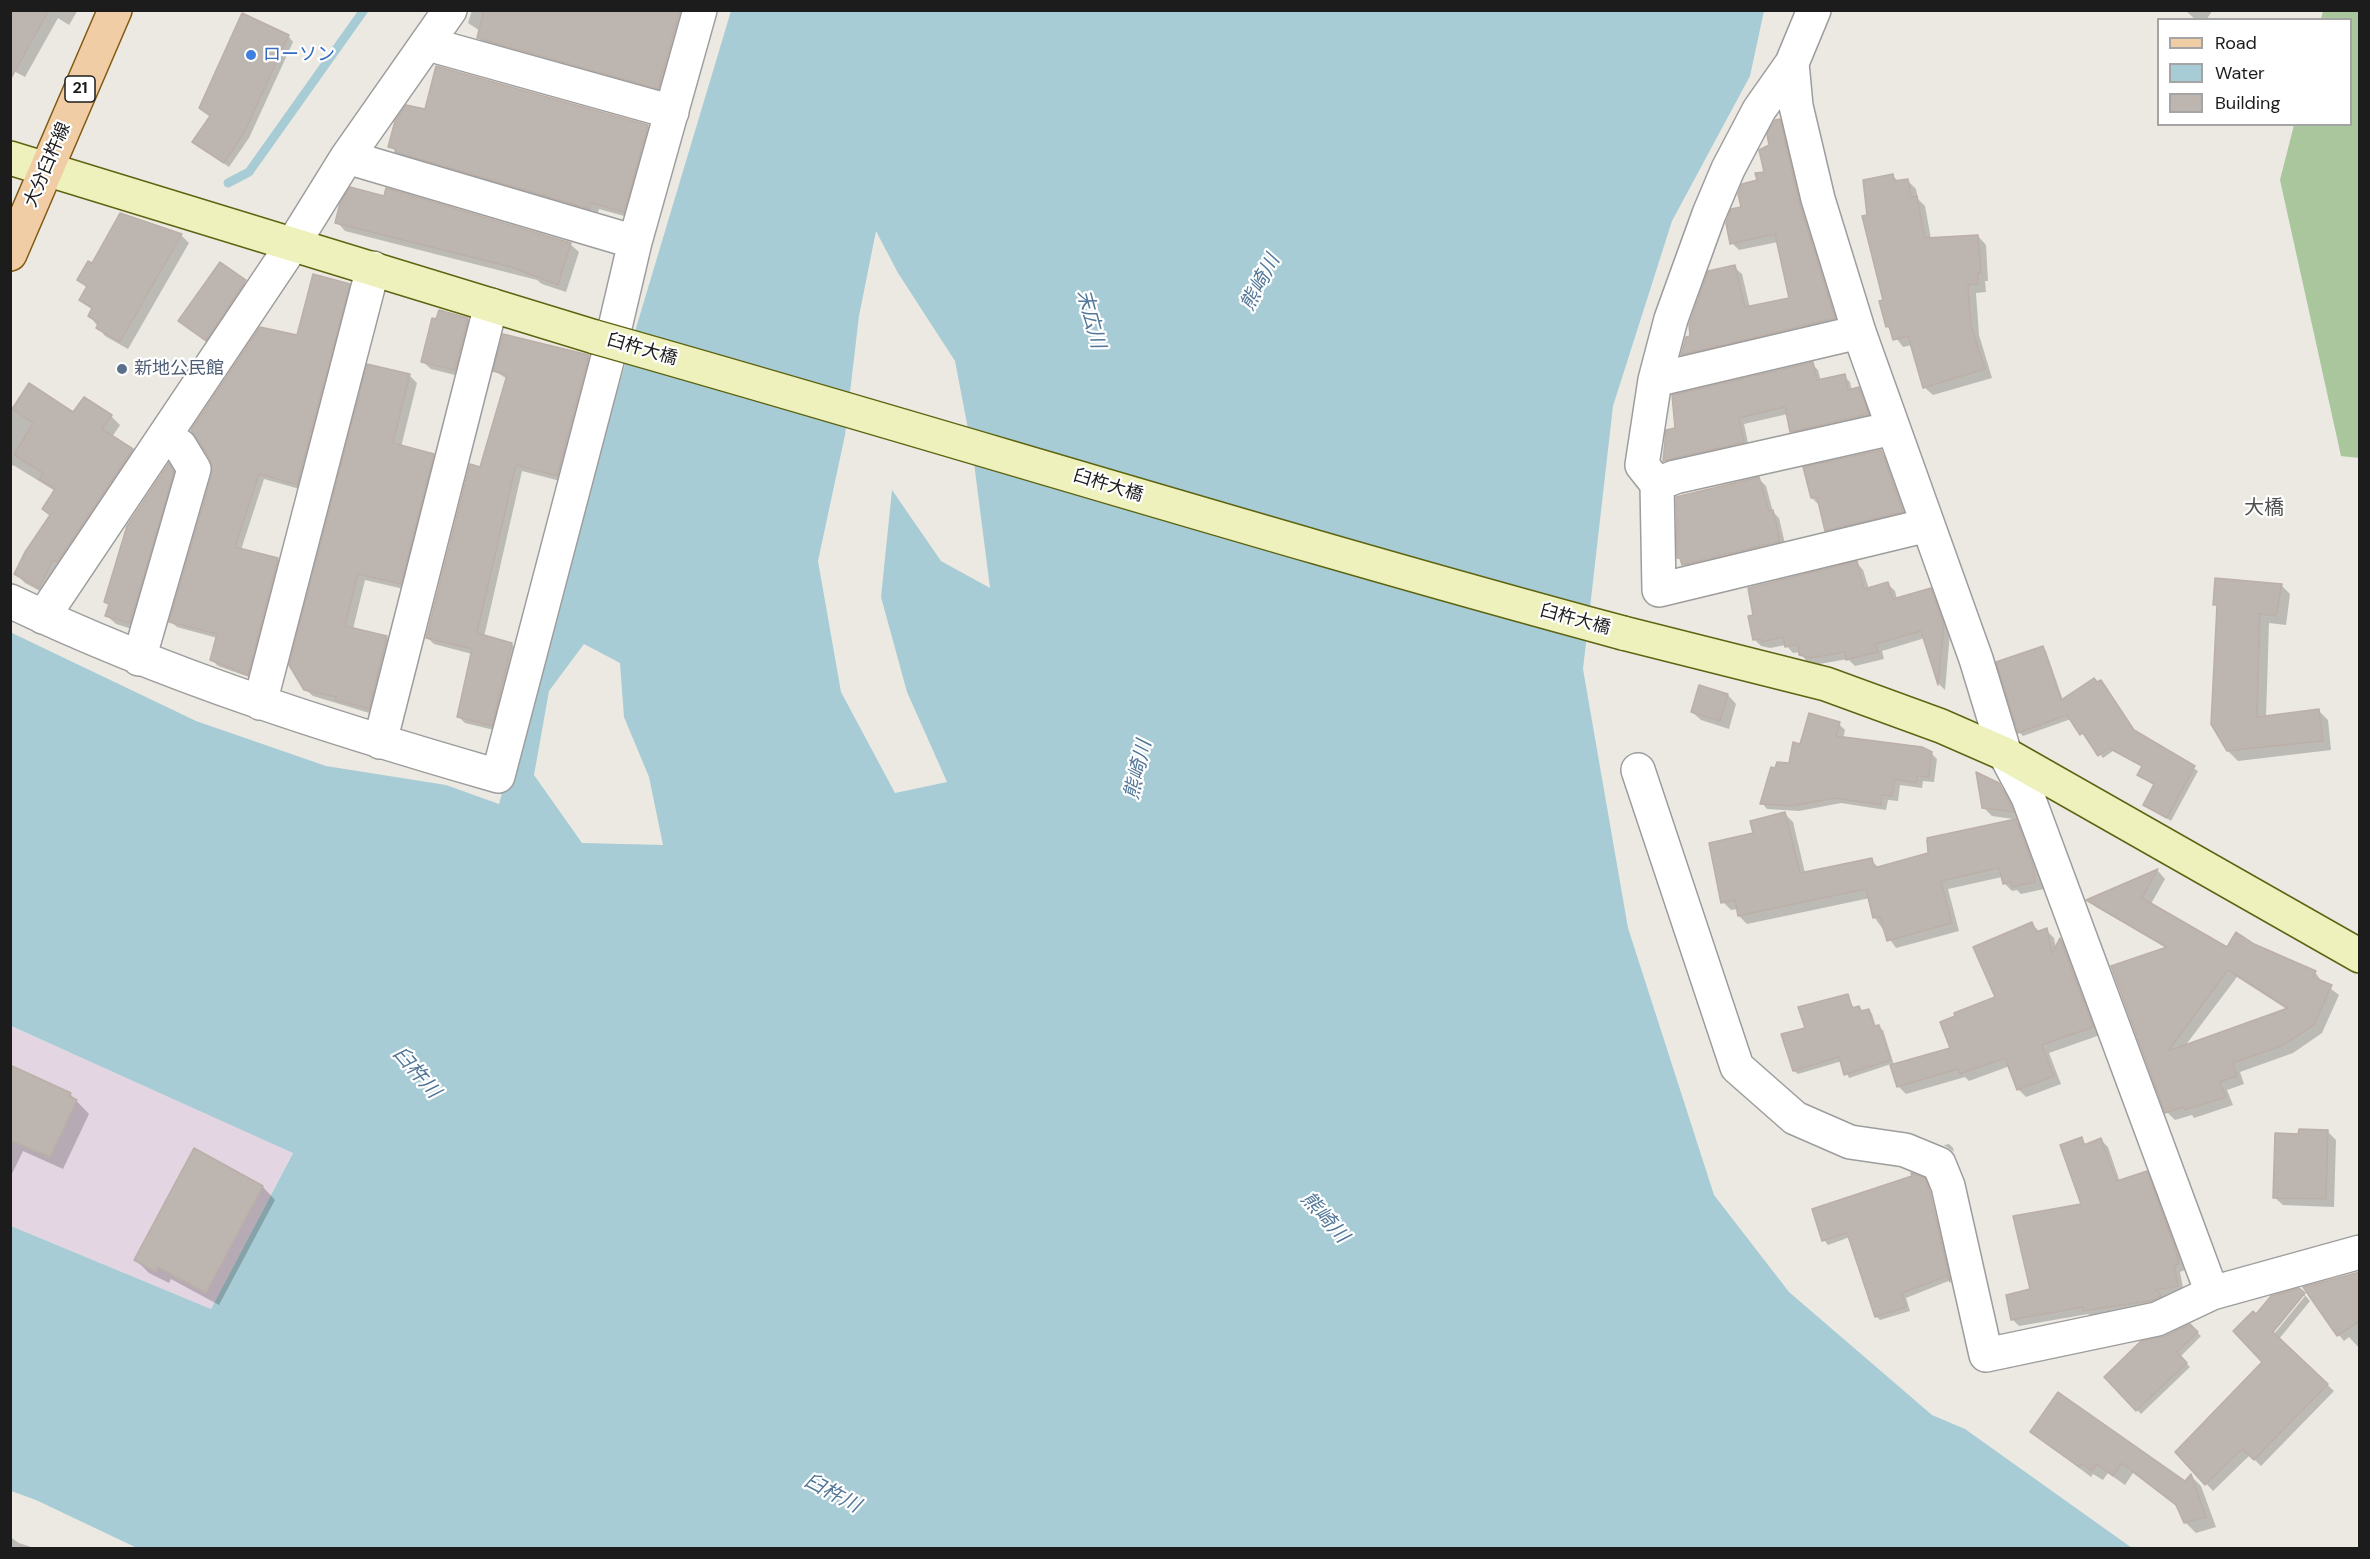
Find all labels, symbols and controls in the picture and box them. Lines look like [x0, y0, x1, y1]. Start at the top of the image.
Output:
legend [2157, 18, 2352, 126]
text: Road [2215, 31, 2257, 55]
place label: ローソン [263, 44, 335, 66]
marker: ローソン [244, 48, 258, 62]
text: Water [2215, 61, 2265, 85]
road number: 21 [65, 76, 95, 102]
text: Building [2215, 91, 2280, 115]
street label: 大分臼杵線 [20, 119, 76, 211]
water label: 熊崎川 [1236, 251, 1286, 315]
water label: 末広川 [1071, 287, 1109, 351]
street label: 臼杵大橋 [604, 330, 680, 370]
place label: 新地公民館 [134, 358, 224, 380]
marker: 新地公民館 [115, 362, 129, 376]
street label: 臼杵大橋 [1070, 465, 1146, 507]
district label: 大橋 [2244, 497, 2284, 521]
street label: 臼杵大橋 [1537, 600, 1613, 640]
water label: 熊崎川 [1121, 738, 1157, 802]
water label: 臼杵川 [387, 1042, 445, 1104]
water label: 熊崎川 [1295, 1188, 1353, 1248]
water label: 臼杵川 [800, 1469, 864, 1519]

